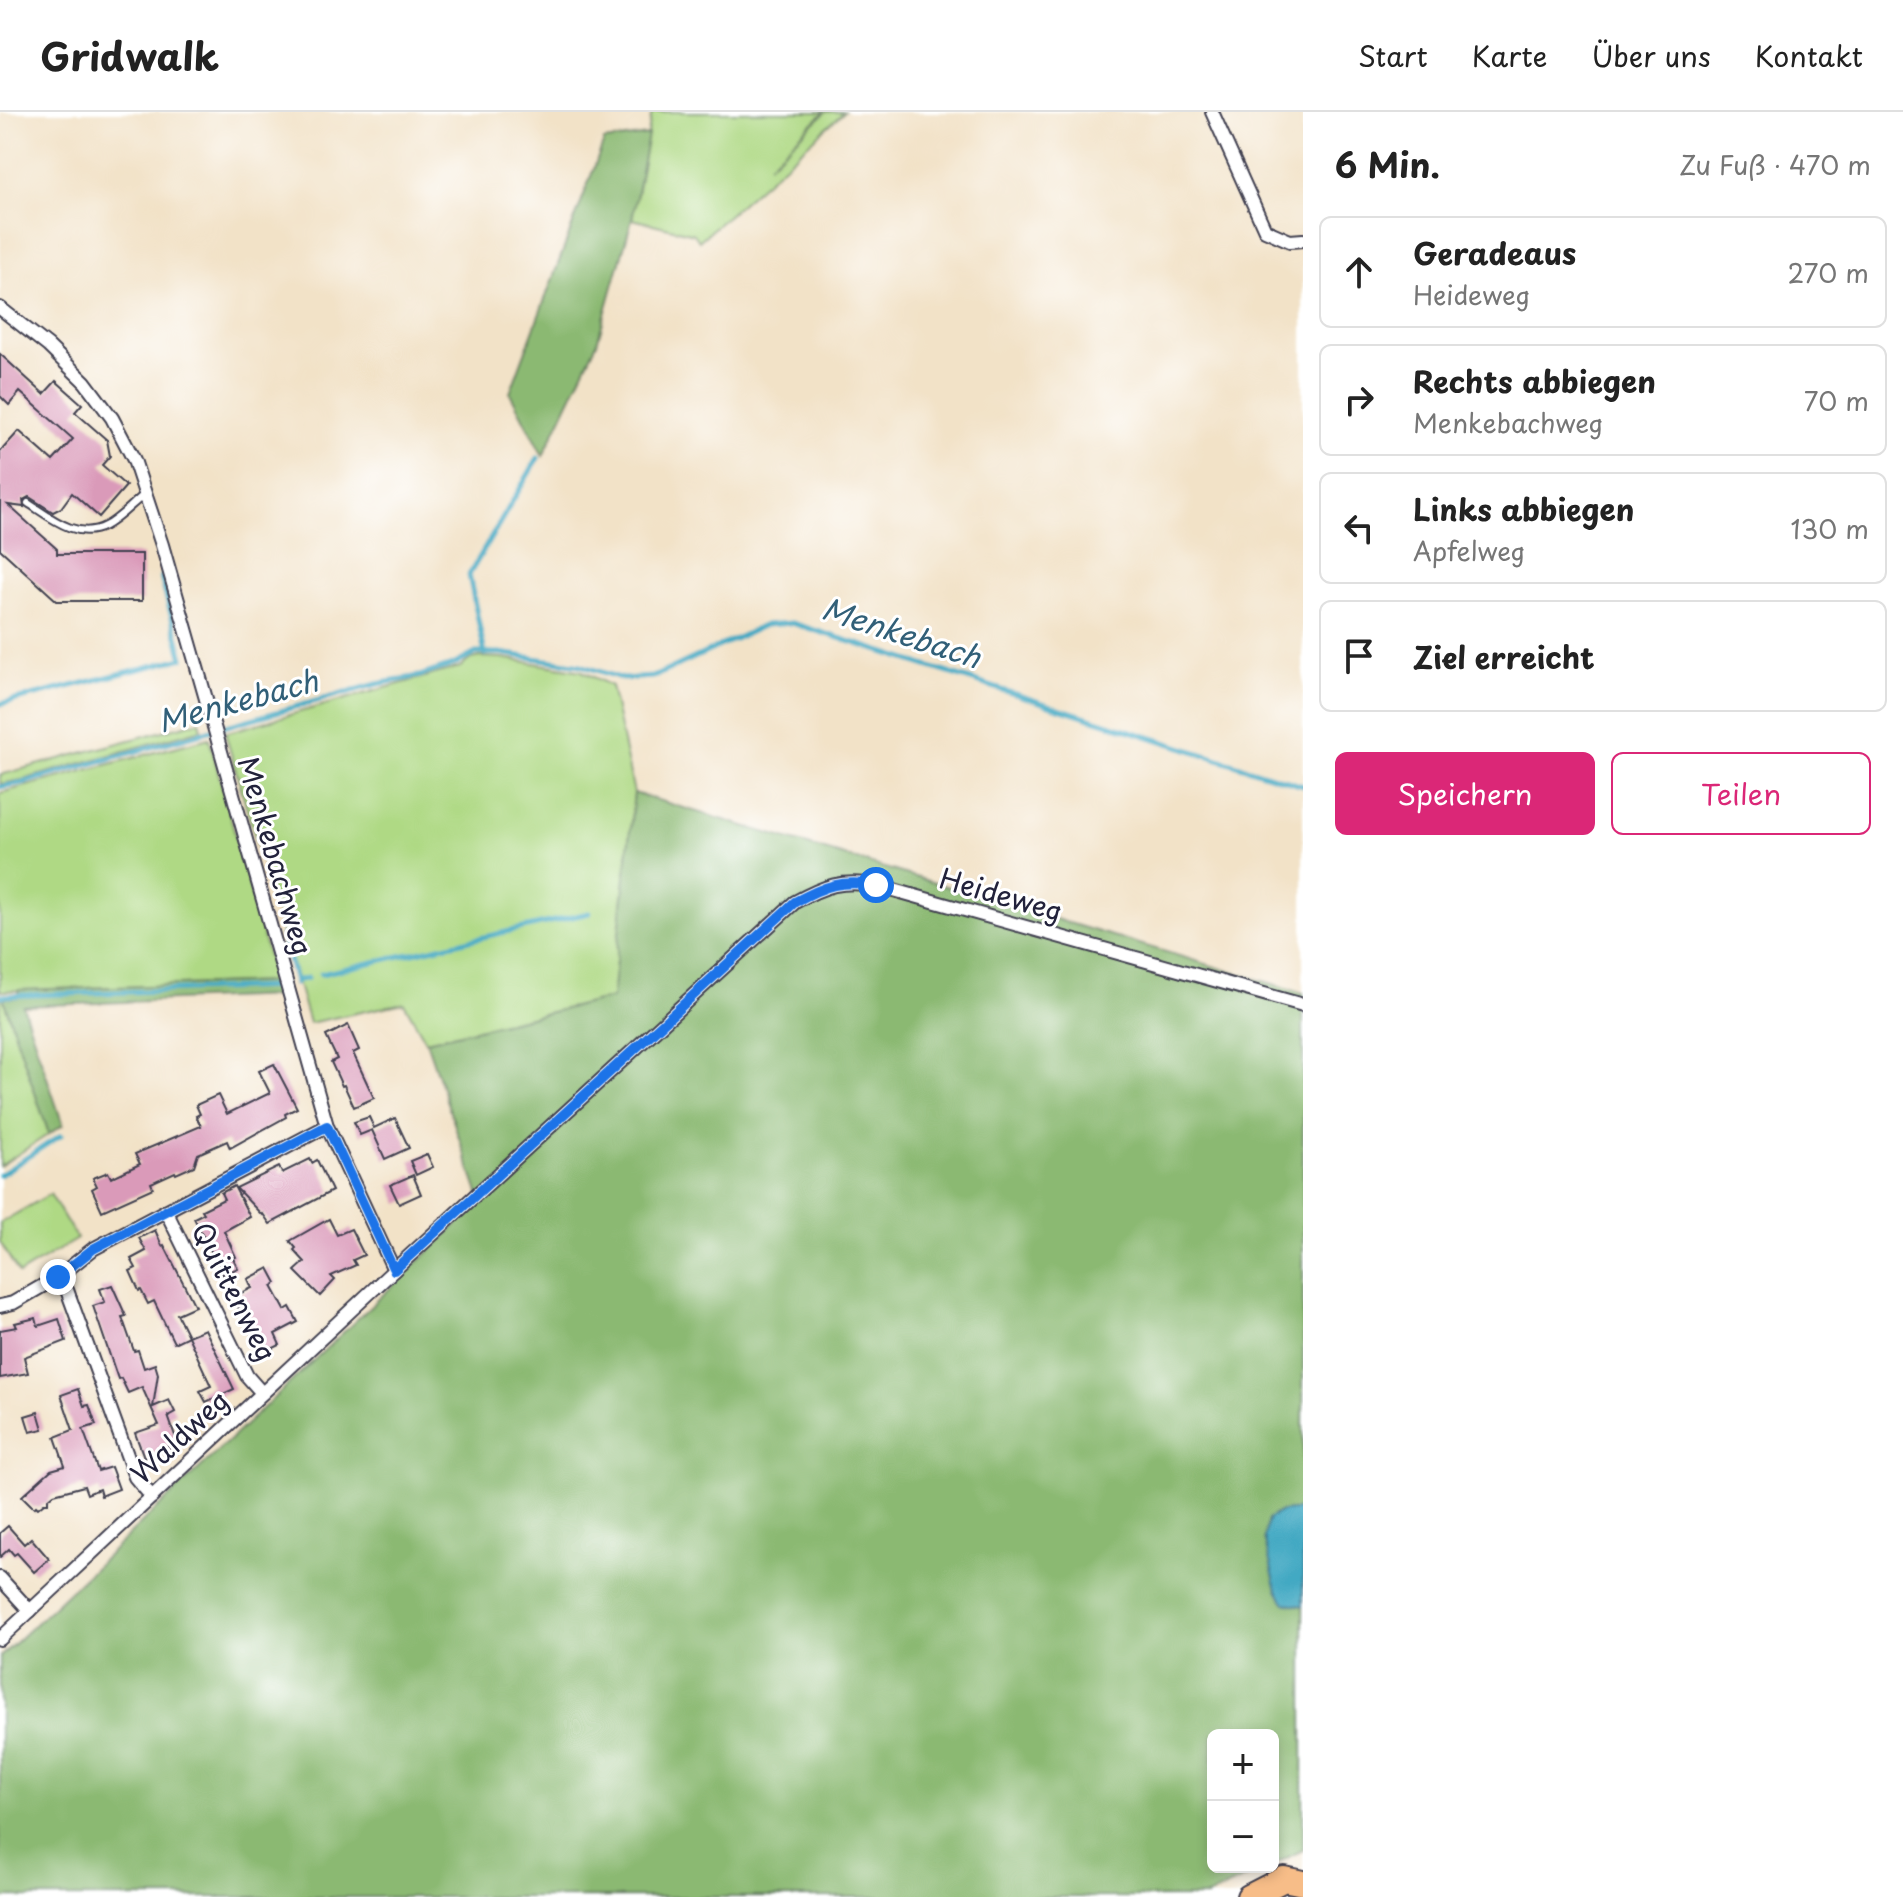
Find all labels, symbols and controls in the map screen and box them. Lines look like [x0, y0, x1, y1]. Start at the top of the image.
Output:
text: Gridwalk [40, 27, 219, 84]
text: Start [1358, 34, 1428, 77]
text: Karte [1472, 34, 1547, 77]
text: Über uns [1591, 34, 1711, 77]
text: Kontakt [1755, 34, 1863, 77]
text: 6 Min. [1335, 138, 1440, 190]
text: Zu Fuß · 470 m [1679, 145, 1871, 184]
text: Geradeaus [1413, 230, 1576, 275]
icon: ahead [1337, 250, 1381, 294]
text: 270 m [1788, 253, 1869, 292]
text: Heideweg [1413, 275, 1530, 314]
text: Rechts abbiegen [1413, 358, 1656, 403]
icon: right [1337, 378, 1381, 422]
text: 70 m [1804, 381, 1869, 420]
text: Menkebachweg [1413, 403, 1603, 442]
text: Links abbiegen [1413, 486, 1634, 531]
icon: left [1337, 506, 1381, 550]
text: 130 m [1790, 509, 1869, 548]
text: Apfelweg [1413, 531, 1525, 570]
water label: Menkebach [817, 585, 987, 679]
icon: arrive [1337, 634, 1381, 678]
text: Ziel erreicht [1413, 634, 1595, 679]
water label: Menkebach [152, 656, 323, 743]
street label: Menkebachweg [228, 751, 325, 960]
button: Speichern [1335, 752, 1595, 835]
button: Teilen [1611, 752, 1871, 835]
street label: Heideweg [935, 855, 1068, 932]
route start [858, 867, 894, 903]
street label: Quittenweg [182, 1214, 289, 1369]
route end [40, 1259, 76, 1295]
street label: Waldweg [120, 1379, 238, 1493]
map controls [1207, 1729, 1279, 1873]
button: + [1207, 1729, 1279, 1801]
button: − [1207, 1801, 1279, 1873]

